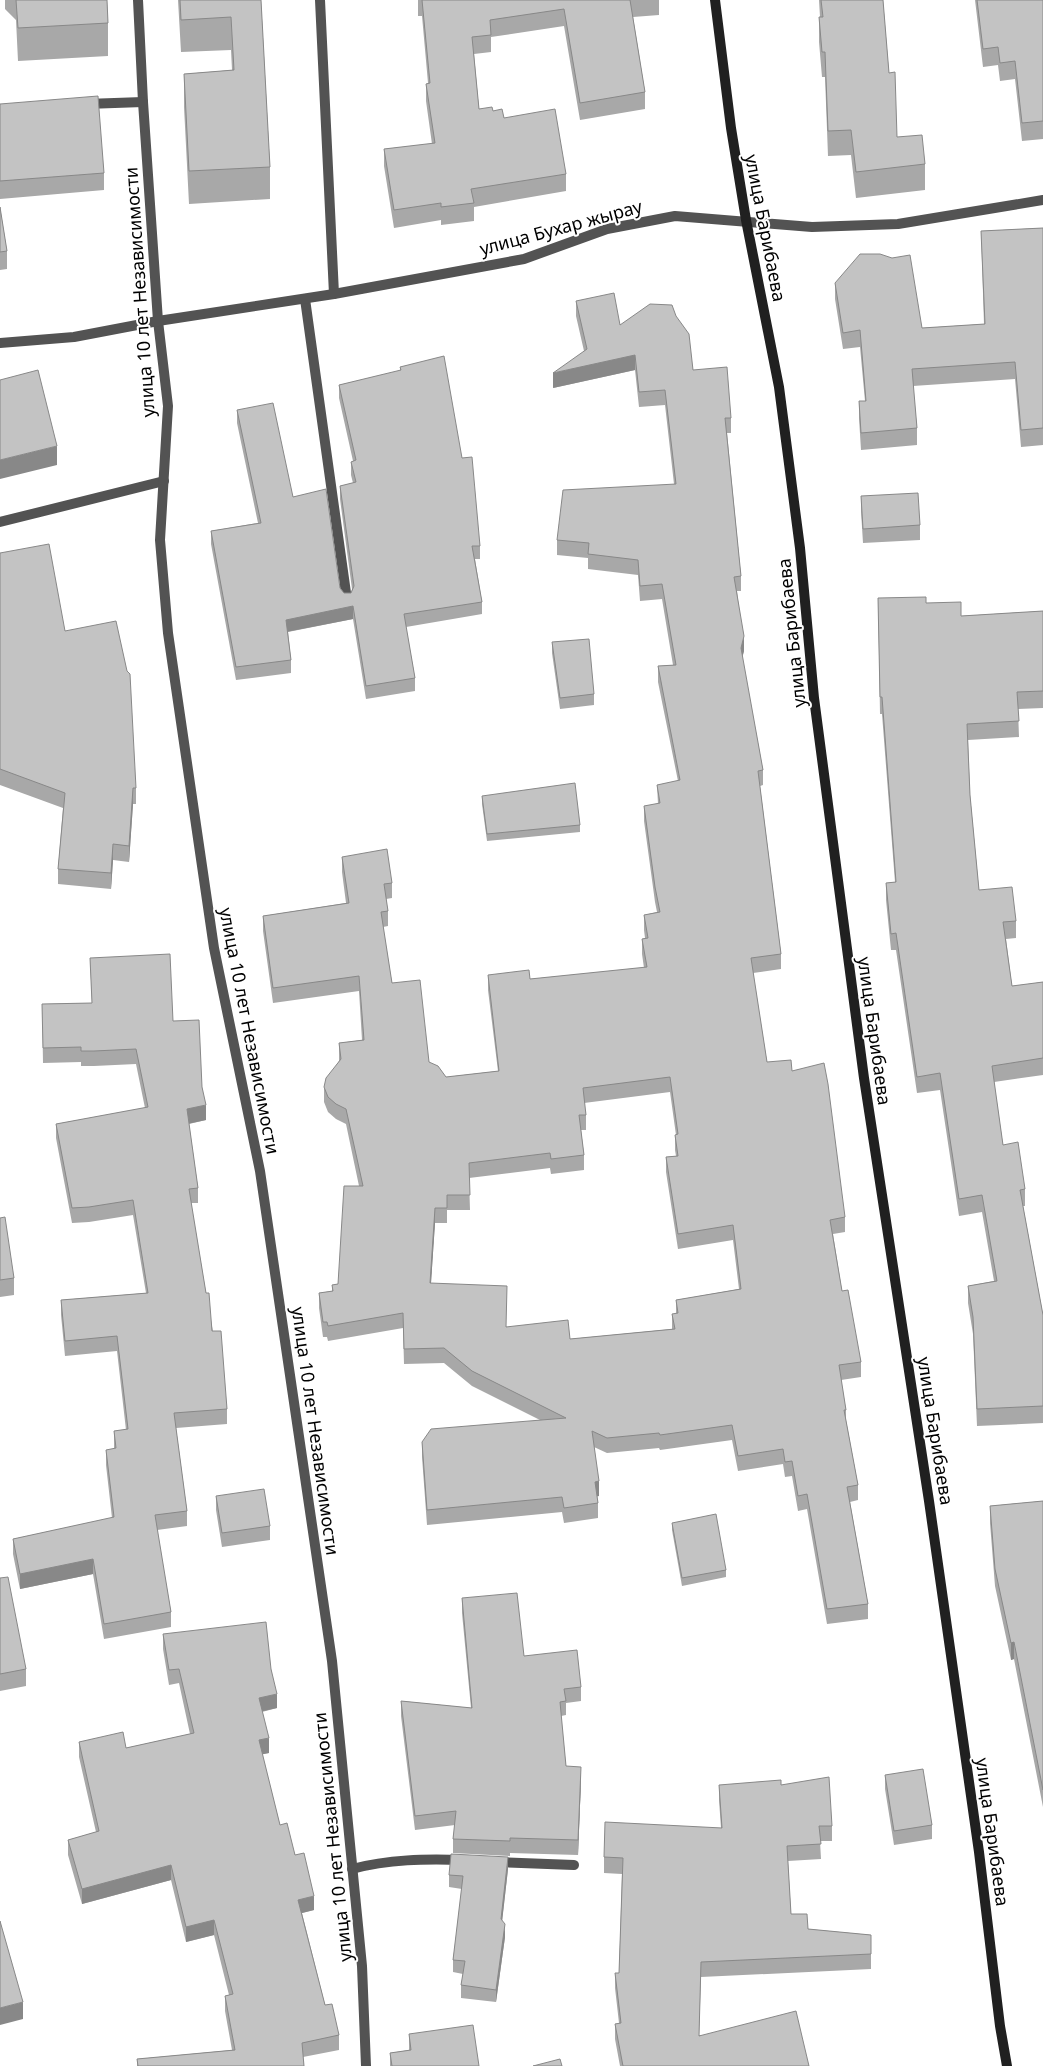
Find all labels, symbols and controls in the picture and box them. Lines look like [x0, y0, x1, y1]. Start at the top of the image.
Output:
street label: улица Барибаева [740, 152, 792, 304]
street label: улица 10 лет Независимости [118, 166, 160, 418]
street label: улица Бухар жырау [477, 194, 646, 260]
street label: улица Барибаева [771, 557, 811, 709]
street label: улица 10 лет Независимости [214, 905, 286, 1156]
street label: улица Барибаева [853, 955, 897, 1107]
street label: улица 10 лет Независимости [287, 1305, 345, 1557]
street label: улица Барибаева [912, 1355, 960, 1507]
street label: улица 10 лет Независимости [307, 1711, 357, 1963]
street label: улица Барибаева [971, 1756, 1015, 1908]

